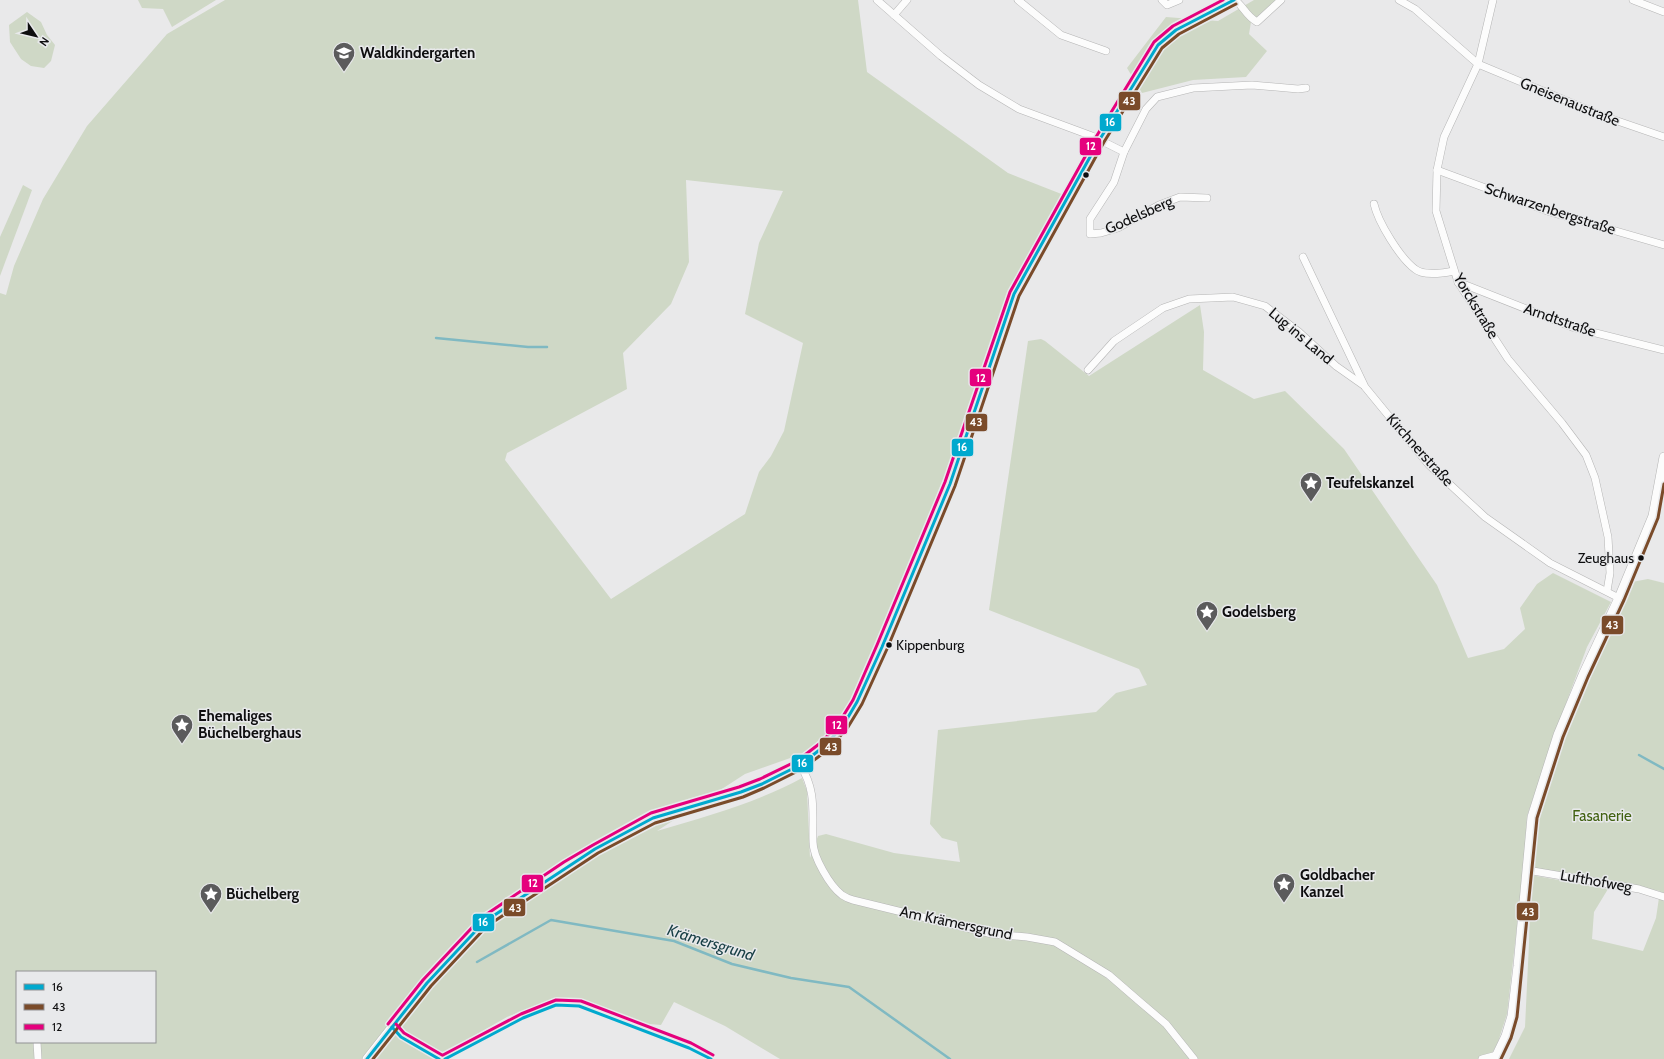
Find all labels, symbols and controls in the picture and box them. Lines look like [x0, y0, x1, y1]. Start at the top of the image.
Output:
north arrow [16, 16, 56, 56]
text: N [36, 35, 52, 49]
school or university icon: Waldkindergarten [331, 40, 357, 73]
place label: Waldkindergarten [360, 44, 475, 62]
street label: Gneisenaustraße [1518, 74, 1623, 130]
line badge: 43 [1118, 91, 1141, 111]
text: 43 [1123, 94, 1135, 108]
line badge: 16 [1099, 113, 1122, 132]
text: 16 [1105, 115, 1115, 129]
line badge: 12 [1079, 137, 1102, 156]
text: 12 [1086, 139, 1096, 153]
unlabelled marker [1081, 170, 1091, 180]
street label: Schwarzenbergstraße [1482, 179, 1618, 239]
street label: Godelsberg [1102, 192, 1176, 238]
street label: Yorckstraße [1449, 269, 1503, 342]
street label: Arndtstraße [1522, 299, 1599, 341]
street label: Lug ins Land [1265, 304, 1337, 368]
line badge: 12 [969, 368, 992, 387]
text: 12 [976, 371, 986, 385]
street label: Kirchnerstraße [1383, 410, 1458, 490]
line badge: 43 [965, 413, 988, 432]
text: 43 [970, 415, 982, 429]
line badge: 16 [951, 438, 974, 457]
text: 16 [957, 440, 967, 454]
place icon: Teufelskanzel [1298, 470, 1324, 503]
place label: Teufelskanzel [1326, 474, 1414, 492]
place label: Zeughaus [1578, 549, 1634, 567]
marker: Zeughaus [1636, 553, 1646, 563]
place icon: Godelsberg [1194, 599, 1220, 632]
place label: Godelsberg [1222, 603, 1296, 621]
line badge: 43 [1601, 615, 1624, 635]
text: 43 [1606, 618, 1618, 632]
place label: Kippenburg [896, 636, 965, 654]
marker: Kippenburg [884, 640, 894, 650]
place label: Ehemaliges Büchelberghaus [198, 707, 301, 742]
place icon: Ehemaliges Büchelberghaus [169, 712, 195, 745]
line badge: 12 [825, 715, 848, 735]
text: 12 [832, 718, 842, 732]
line badge: 43 [819, 737, 842, 756]
text: 43 [825, 740, 837, 754]
line badge: 16 [791, 754, 814, 773]
text: 16 [797, 756, 807, 770]
park label: Fasanerie [1572, 807, 1632, 825]
place label: Goldbacher Kanzel [1300, 866, 1375, 901]
street label: Lufthofweg [1559, 866, 1634, 896]
place icon: Goldbacher Kanzel [1271, 871, 1297, 904]
line badge: 12 [521, 874, 544, 893]
text: 12 [528, 876, 538, 890]
place icon: Büchelberg [198, 881, 224, 914]
place label: Büchelberg [226, 885, 300, 903]
line badge: 43 [503, 898, 526, 917]
text: 43 [509, 901, 521, 915]
street label: Am Krämersgrund [898, 902, 1014, 944]
line badge: 43 [1516, 902, 1539, 921]
text: 43 [1522, 905, 1534, 919]
line badge: 16 [472, 913, 495, 932]
text: 16 [478, 915, 488, 929]
water label: Krämersgrund [665, 920, 757, 965]
legend [16, 971, 156, 1043]
text: 16 [52, 979, 63, 994]
text: 43 [52, 999, 65, 1014]
text: 12 [52, 1019, 62, 1034]

